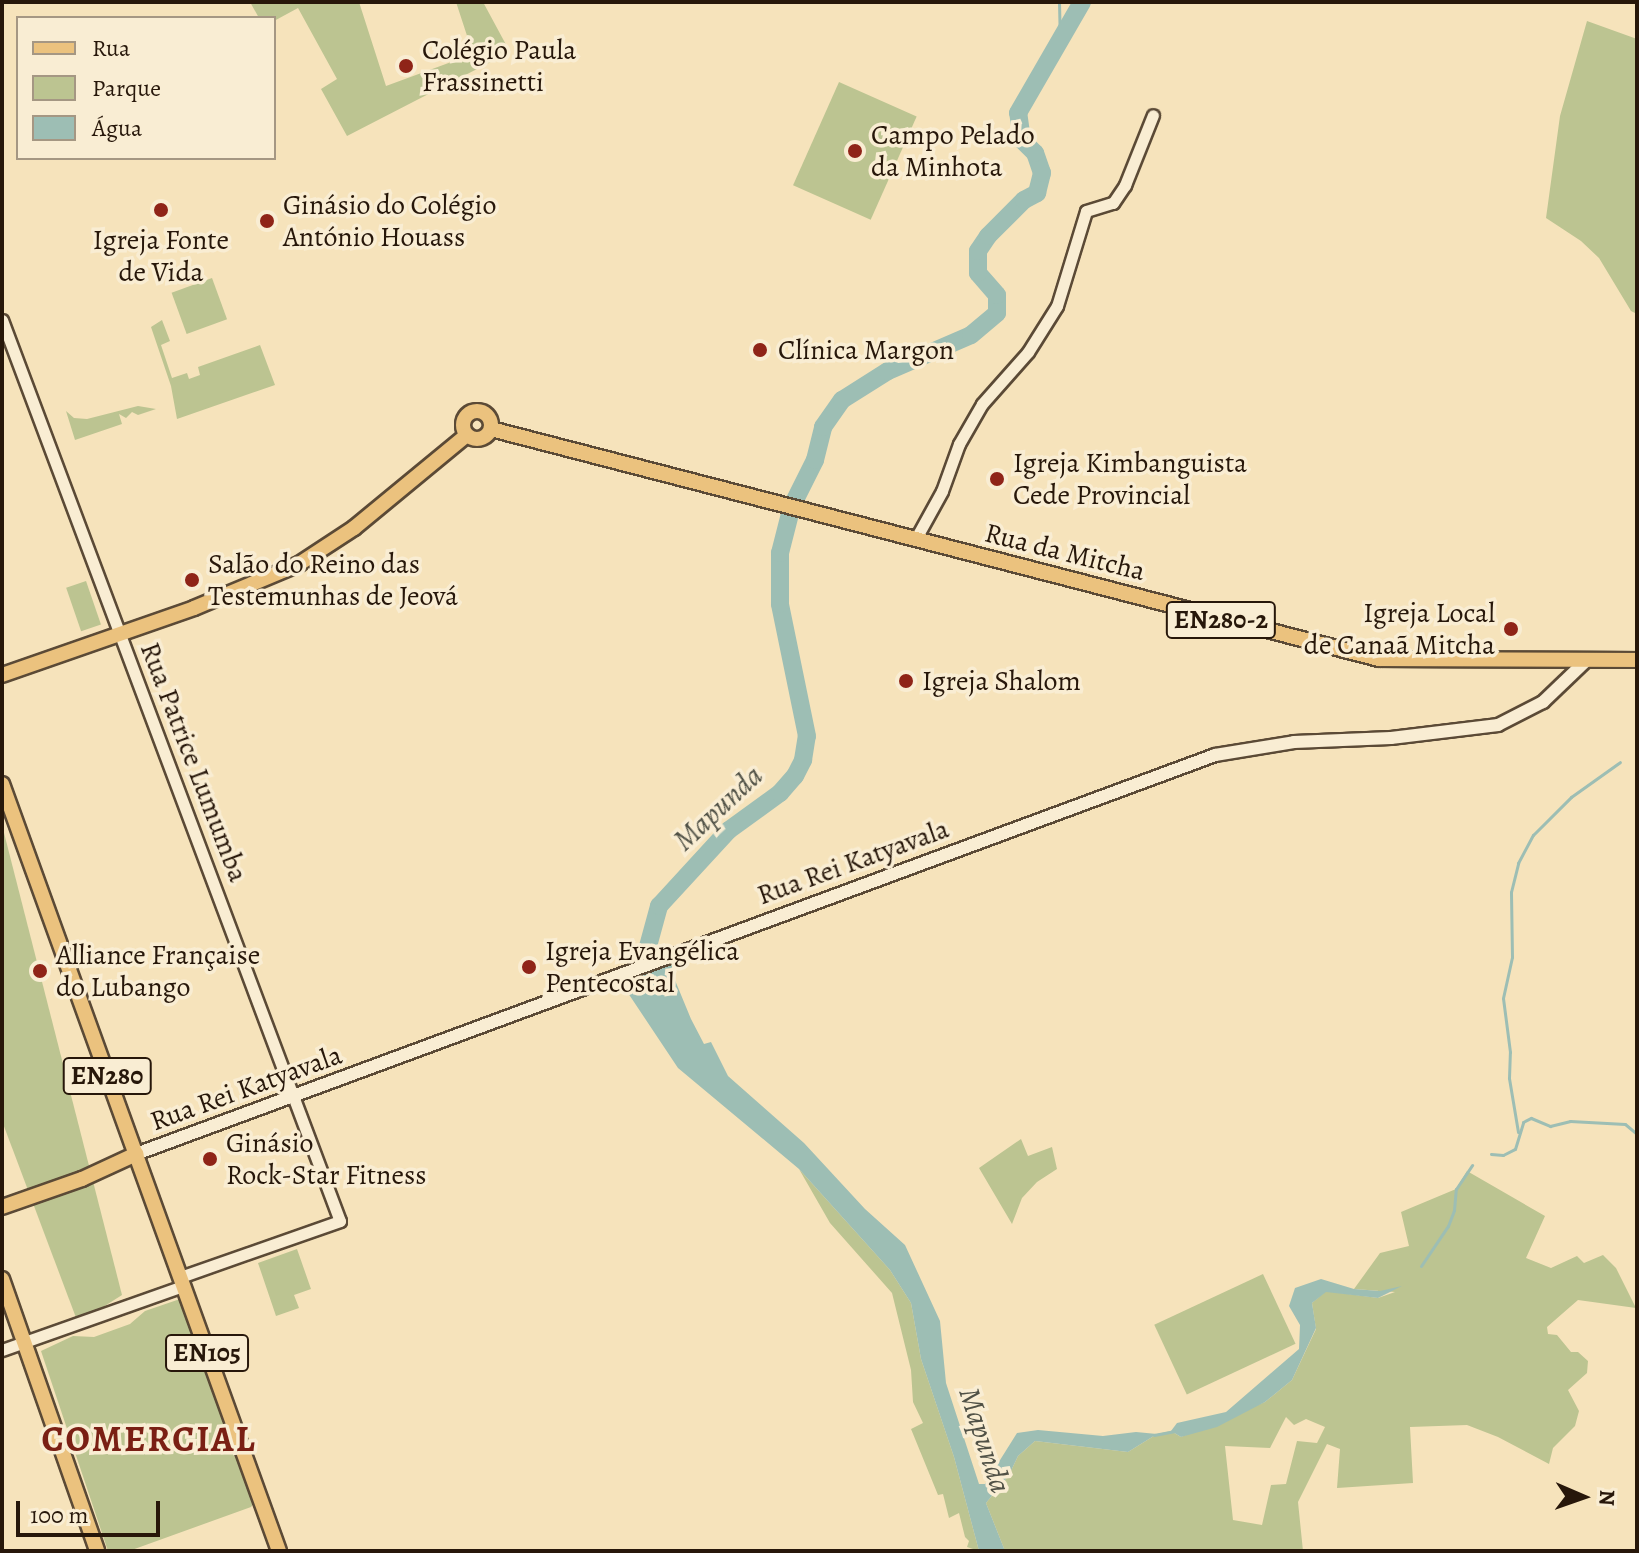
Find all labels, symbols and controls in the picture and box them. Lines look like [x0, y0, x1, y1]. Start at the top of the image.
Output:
legend [16, 16, 276, 160]
text: Rua [92, 32, 130, 64]
place label: Colégio Paula Frassinetti [422, 33, 576, 99]
marker: Colégio Paula Frassinetti [397, 57, 415, 75]
text: Parque [92, 72, 161, 104]
text: Água [92, 112, 142, 144]
place label: Campo Pelado da Minhota [871, 118, 1035, 184]
marker: Campo Pelado da Minhota [846, 142, 864, 160]
place label: Ginásio do Colégio António Houass [283, 188, 496, 254]
marker: Igreja Fonte de Vida [152, 201, 170, 219]
marker: Ginásio do Colégio António Houass [258, 212, 276, 230]
place label: Igreja Fonte de Vida [93, 223, 229, 289]
place label: Clínica Margon [778, 333, 954, 367]
marker: Clínica Margon [749, 339, 771, 361]
place label: Igreja Kimbanguista Cede Provincial [1013, 446, 1247, 512]
marker: Igreja Kimbanguista Cede Provincial [988, 470, 1006, 488]
street label: Rua da Mitcha [981, 516, 1149, 588]
place label: Salão do Reino das Testemunhas de Jeová [208, 547, 458, 613]
marker: Salão do Reino das Testemunhas de Jeová [183, 571, 201, 589]
place label: Igreja Local de Canaã Mitcha [1304, 596, 1495, 662]
road number: EN280-2 [1165, 598, 1277, 642]
marker: Igreja Local de Canaã Mitcha [1502, 620, 1520, 638]
street label: Rua Patrice Lumumba [133, 638, 255, 886]
place label: Igreja Shalom [922, 664, 1081, 698]
marker: Igreja Shalom [897, 672, 915, 690]
water label: Mapunda [666, 758, 770, 858]
street label: Rua Rei Katyavala [753, 812, 953, 912]
place label: Igreja Evangélica Pentecostal [545, 934, 739, 1000]
place label: Alliance Française do Lubango [56, 938, 260, 1004]
marker: Igreja Evangélica Pentecostal [520, 958, 538, 976]
marker: Alliance Française do Lubango [31, 962, 49, 980]
street label: Rua Rei Katyavala [146, 1038, 346, 1138]
road number: EN280 [61, 1054, 153, 1098]
place label: Ginásio Rock-Star Fitness [226, 1126, 427, 1192]
marker: Ginásio Rock-Star Fitness [201, 1150, 219, 1168]
road number: EN105 [165, 1331, 249, 1375]
water label: Mapunda [951, 1383, 1019, 1497]
district label: COMERCIAL [41, 1417, 257, 1461]
north arrow [1543, 1457, 1623, 1537]
scale bar [20, 1485, 164, 1535]
text: N [1592, 1489, 1622, 1506]
text: 100 m [30, 1499, 89, 1531]

